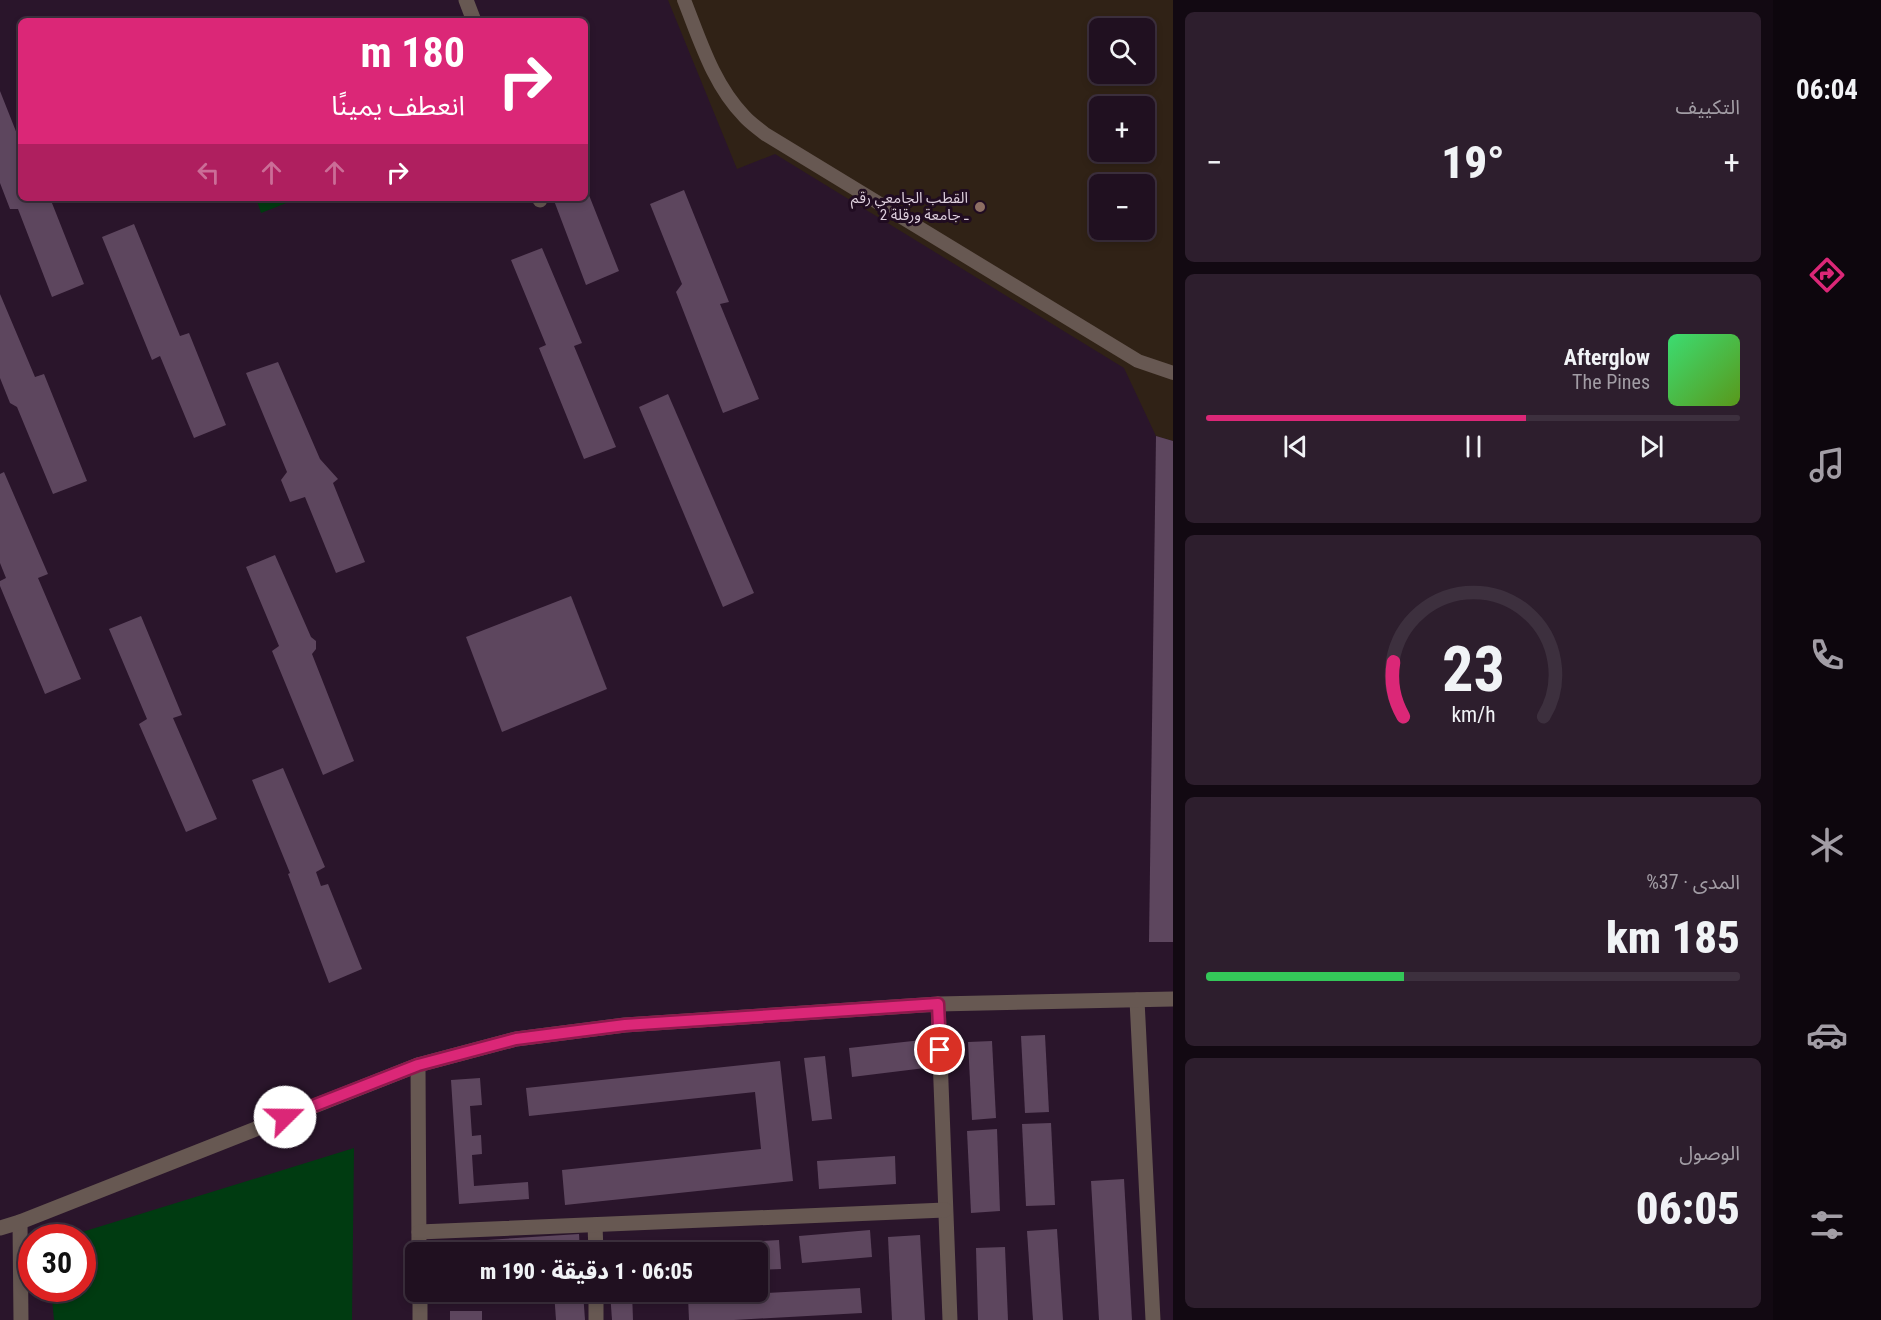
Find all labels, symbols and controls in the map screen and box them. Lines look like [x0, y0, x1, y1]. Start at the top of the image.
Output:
map controls [1089, 18, 1155, 240]
button: search [1089, 18, 1155, 84]
text: 180 m [360, 28, 465, 77]
icon: right [486, 42, 564, 120]
text: 06:04 [1796, 74, 1858, 106]
text: انعطف يمينًا [331, 90, 465, 122]
text: التكييف [1676, 95, 1740, 119]
button: + [1089, 96, 1155, 162]
text: 19° [1441, 136, 1505, 189]
text: − [1206, 143, 1223, 182]
text: + [1724, 143, 1740, 182]
icon: left [192, 156, 225, 189]
icon: ahead [255, 156, 288, 189]
icon: ahead [318, 156, 351, 189]
icon: right [381, 156, 414, 189]
button: − [1089, 174, 1155, 240]
place label: القطب الجامعي رقم 2 ـ جامعة ورقلة [851, 189, 969, 224]
marker: القطب الجامعي رقم 2 ـ جامعة ورقلة [973, 200, 987, 214]
icon: directions [1806, 254, 1848, 296]
text: Afterglow [1564, 345, 1650, 370]
text: The Pines [1572, 370, 1650, 394]
icon: previous [1279, 430, 1312, 463]
icon: pause [1457, 430, 1490, 463]
icon: next [1635, 430, 1668, 463]
icon: music [1806, 444, 1848, 486]
text: 23 [1441, 633, 1505, 706]
icon: phone [1806, 634, 1848, 676]
text: km/h [1451, 702, 1495, 727]
icon: climate [1806, 824, 1848, 866]
text: المدى · 37% [1646, 870, 1740, 894]
text: 185 km [1606, 911, 1740, 964]
icon: car [1806, 1014, 1848, 1056]
pin [914, 1024, 965, 1075]
icon: arrive [923, 1033, 956, 1066]
position arrow [253, 1085, 317, 1149]
text: الوصول [1679, 1141, 1740, 1165]
text: 06:05 [1636, 1182, 1740, 1235]
icon: filters [1806, 1204, 1848, 1246]
speed limit sign: 30 [18, 1224, 96, 1302]
text: 06:05 · 1 دقيقة · 190 m [480, 1259, 693, 1284]

